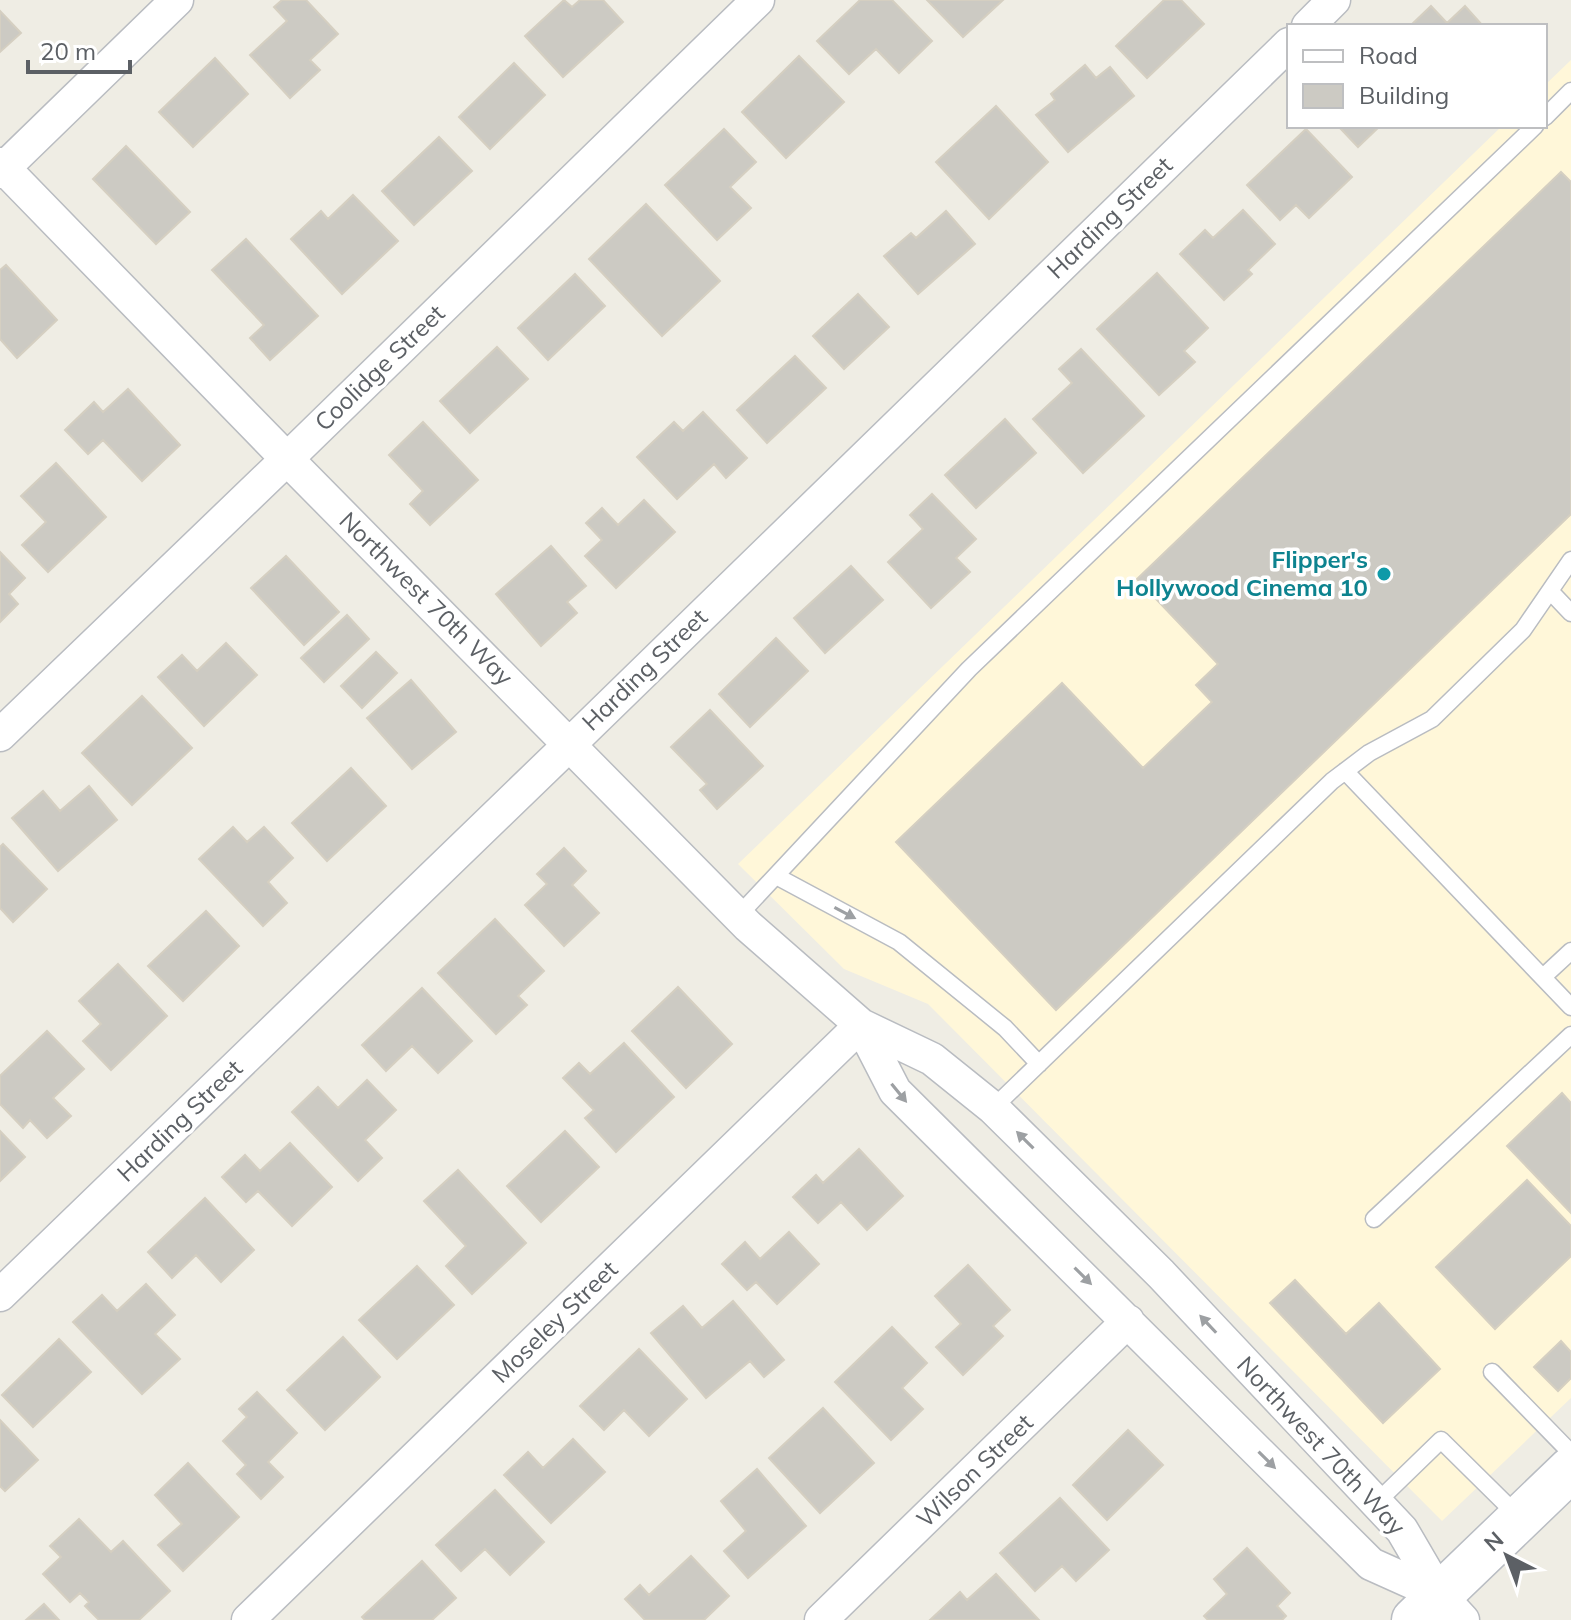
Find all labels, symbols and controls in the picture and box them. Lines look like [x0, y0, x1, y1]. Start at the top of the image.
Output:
scale bar [28, 24, 130, 74]
legend [1287, 24, 1547, 128]
text: 20 m [40, 36, 96, 66]
text: Road [1359, 40, 1418, 70]
text: Building [1359, 80, 1449, 110]
street label: Harding Street [1040, 150, 1178, 285]
street label: Coolidge Street [308, 298, 450, 437]
street label: Northwest 70th Way [334, 505, 520, 692]
place label: Flipper's Hollywood Cinema 10 [1116, 544, 1368, 602]
marker: Flipper's Hollywood Cinema 10 [1375, 565, 1393, 583]
street label: Harding Street [575, 602, 713, 737]
one-way arrow [833, 906, 856, 919]
street label: Harding Street [110, 1053, 248, 1188]
one-way arrow [890, 1083, 907, 1103]
one-way arrow [1016, 1131, 1035, 1150]
street label: Moseley Street [485, 1254, 623, 1389]
one-way arrow [1073, 1267, 1092, 1285]
one-way arrow [1200, 1315, 1218, 1334]
street label: Northwest 70th Way [1231, 1350, 1412, 1541]
street label: Wilson Street [910, 1407, 1039, 1533]
one-way arrow [1257, 1450, 1276, 1469]
north arrow [1467, 1516, 1547, 1596]
text: N [1478, 1525, 1509, 1557]

